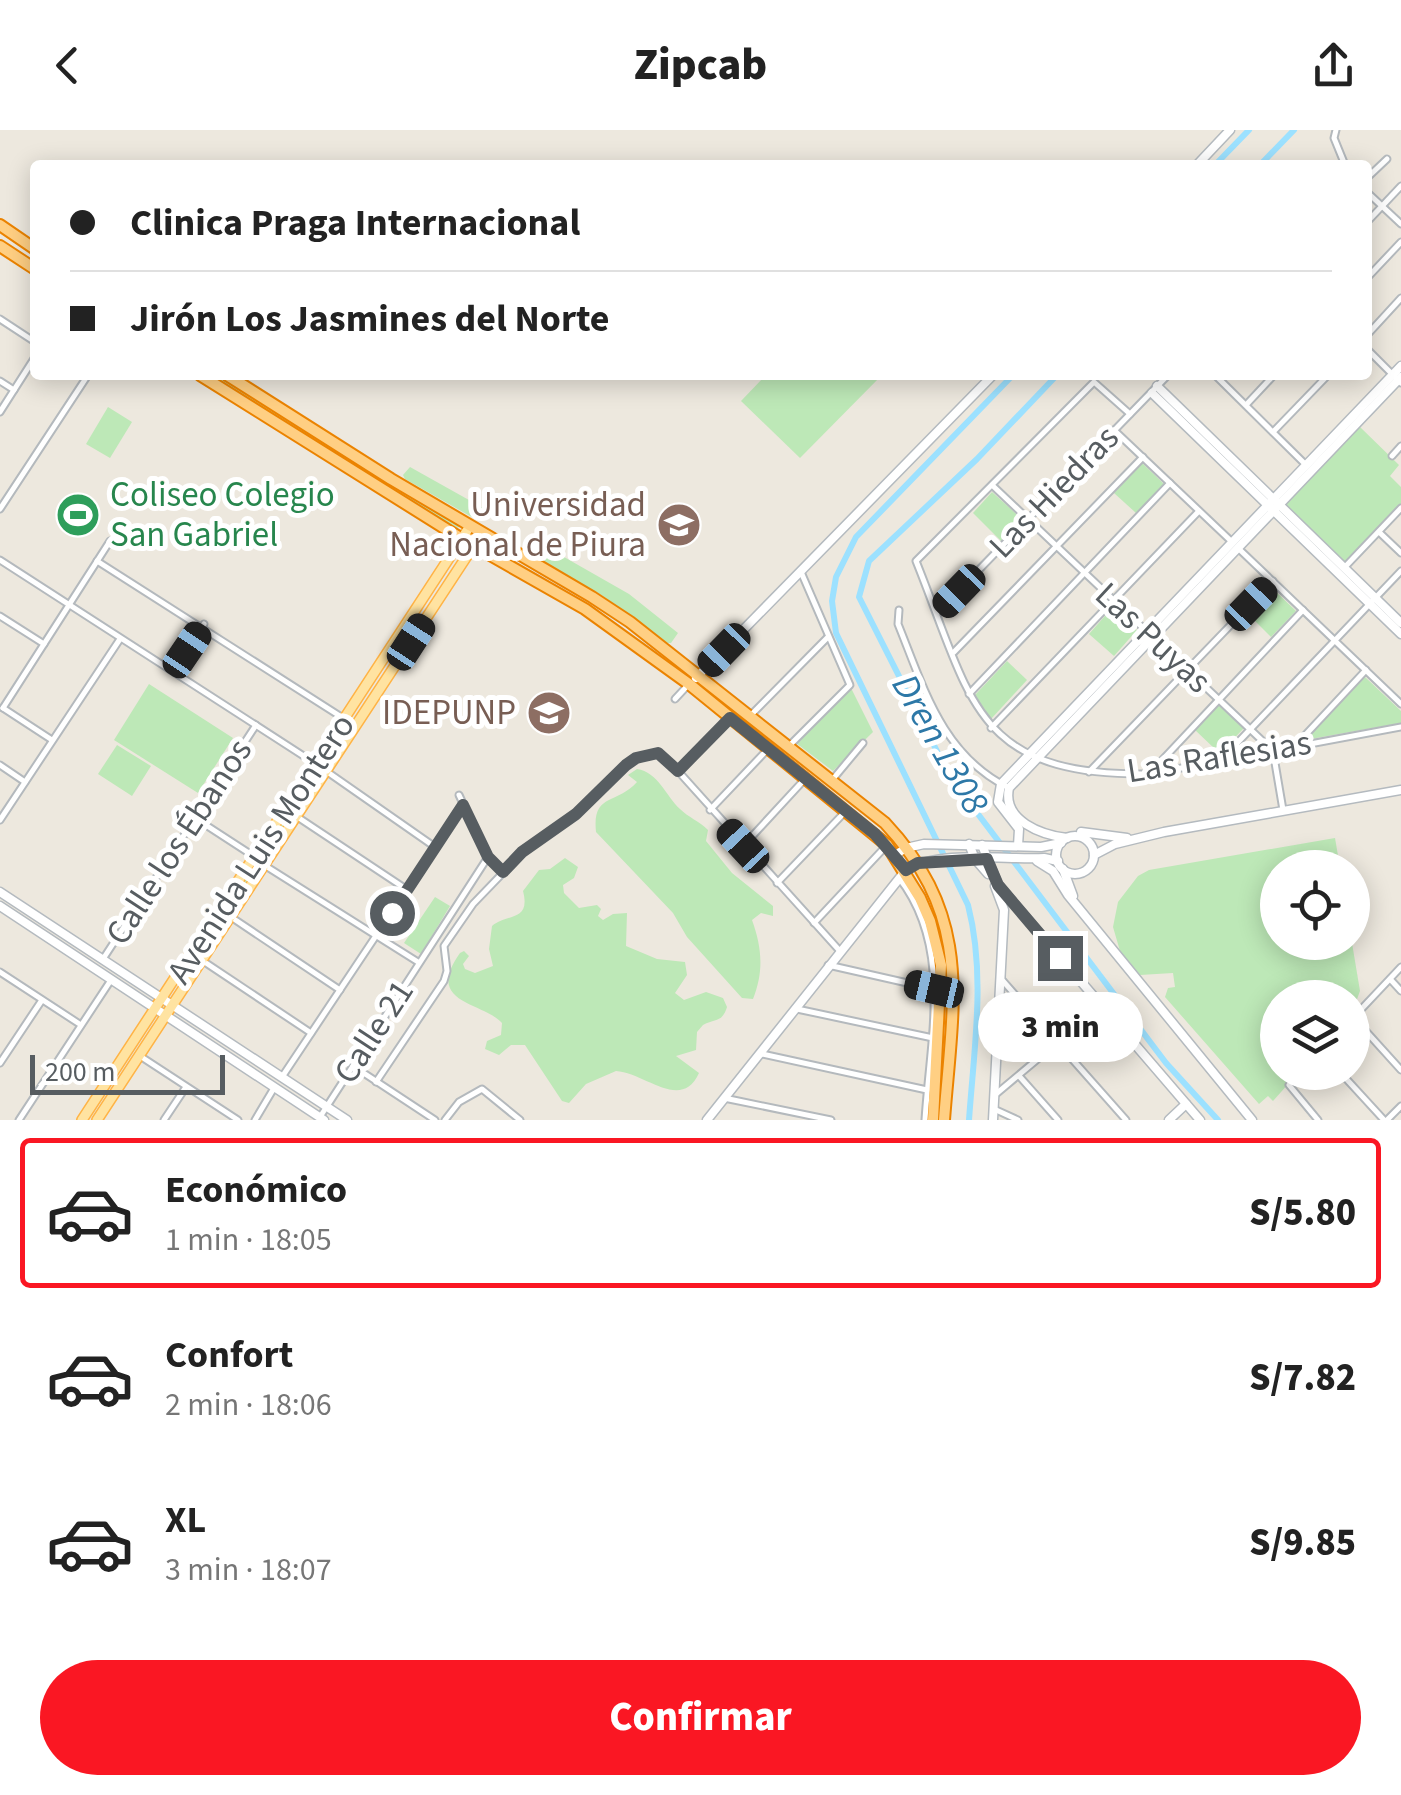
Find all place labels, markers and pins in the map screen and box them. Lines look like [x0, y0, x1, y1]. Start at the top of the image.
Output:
place label: Coliseo Colegio San Gabriel [110, 470, 335, 560]
place label: Universidad Nacional de Piura [389, 480, 646, 570]
sports icon: Coliseo Colegio San Gabriel [55, 492, 101, 538]
school or university icon: Universidad Nacional de Piura [656, 502, 702, 548]
place label: IDEPUNP [382, 688, 516, 738]
school or university icon: IDEPUNP [526, 690, 572, 736]

